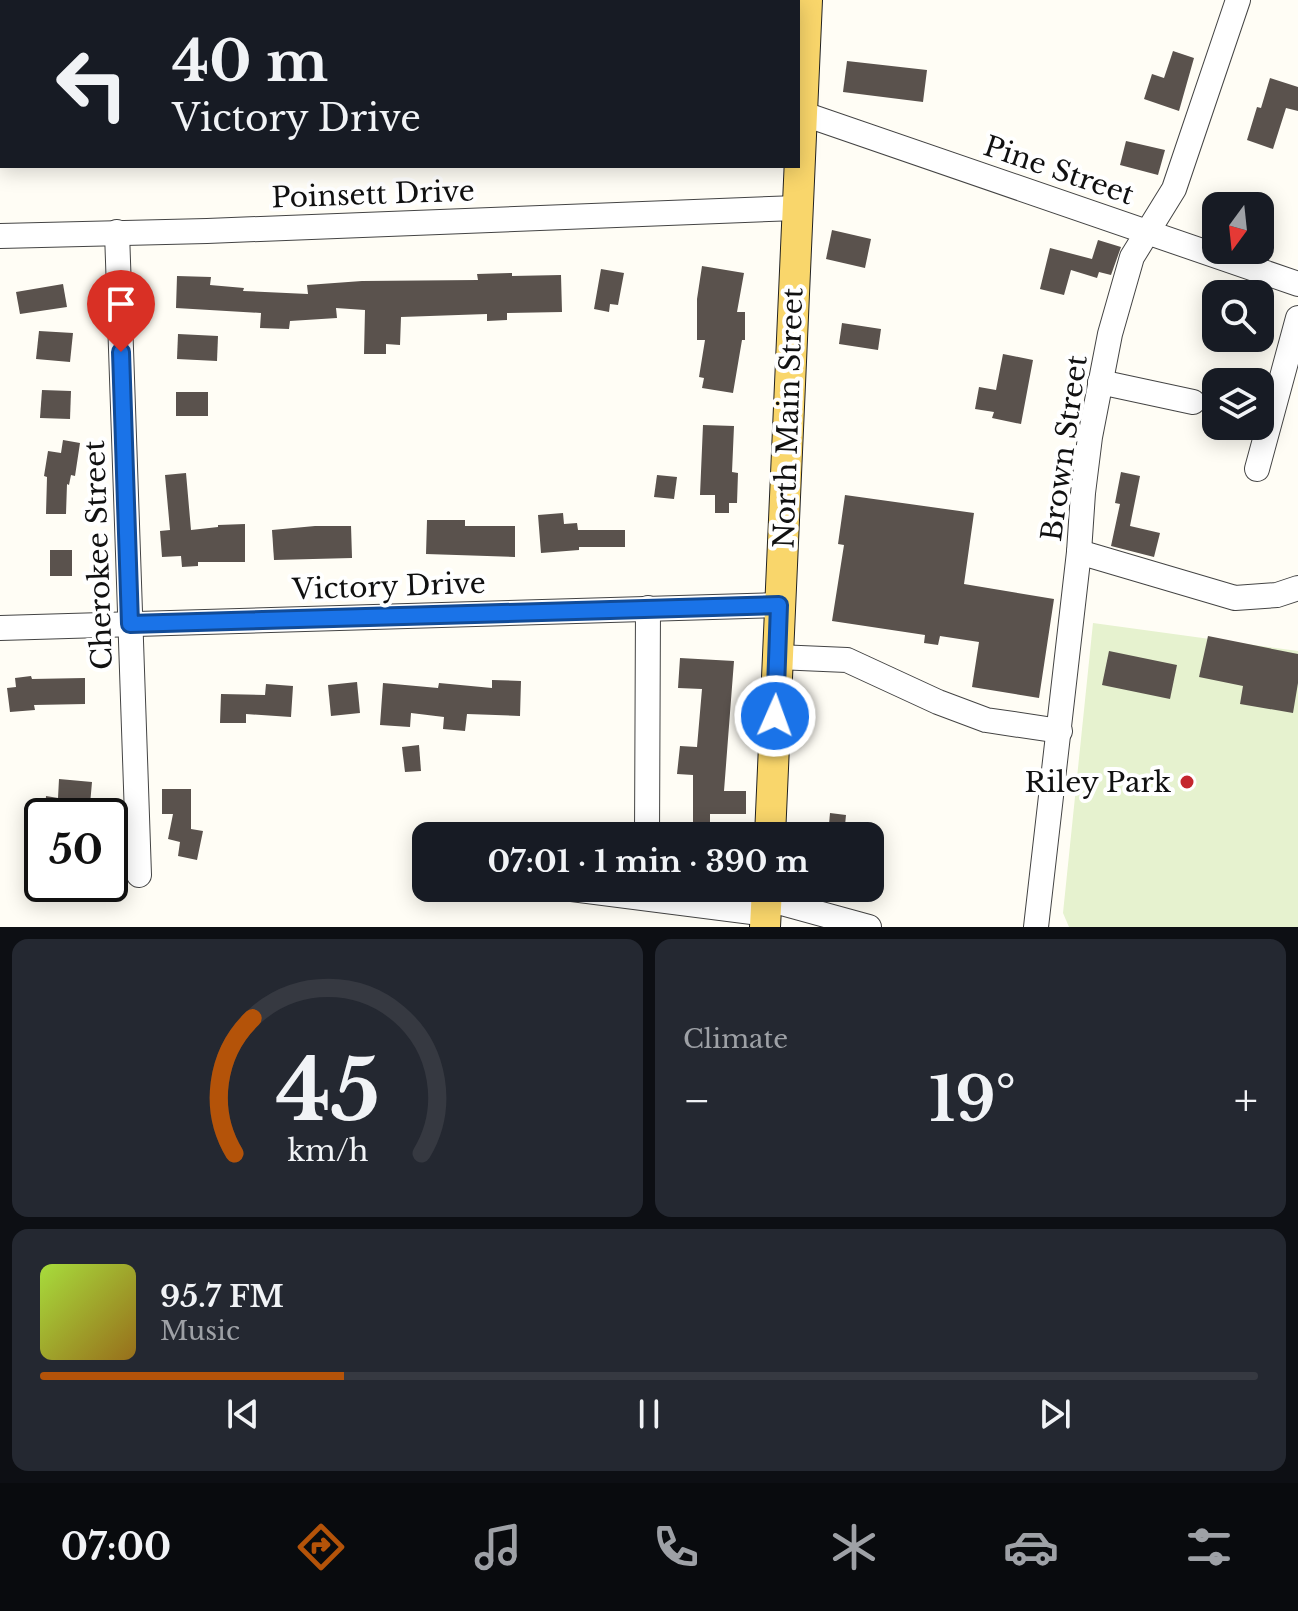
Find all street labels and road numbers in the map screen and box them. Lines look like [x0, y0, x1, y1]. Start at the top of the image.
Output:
street label: Pine Street [979, 128, 1139, 213]
street label: Poinsett Drive [271, 173, 475, 216]
street label: North Main Street [766, 287, 811, 549]
street label: Brown Street [1034, 352, 1095, 543]
street label: Cherokee Street [77, 439, 120, 670]
street label: Victory Drive [291, 566, 486, 607]

